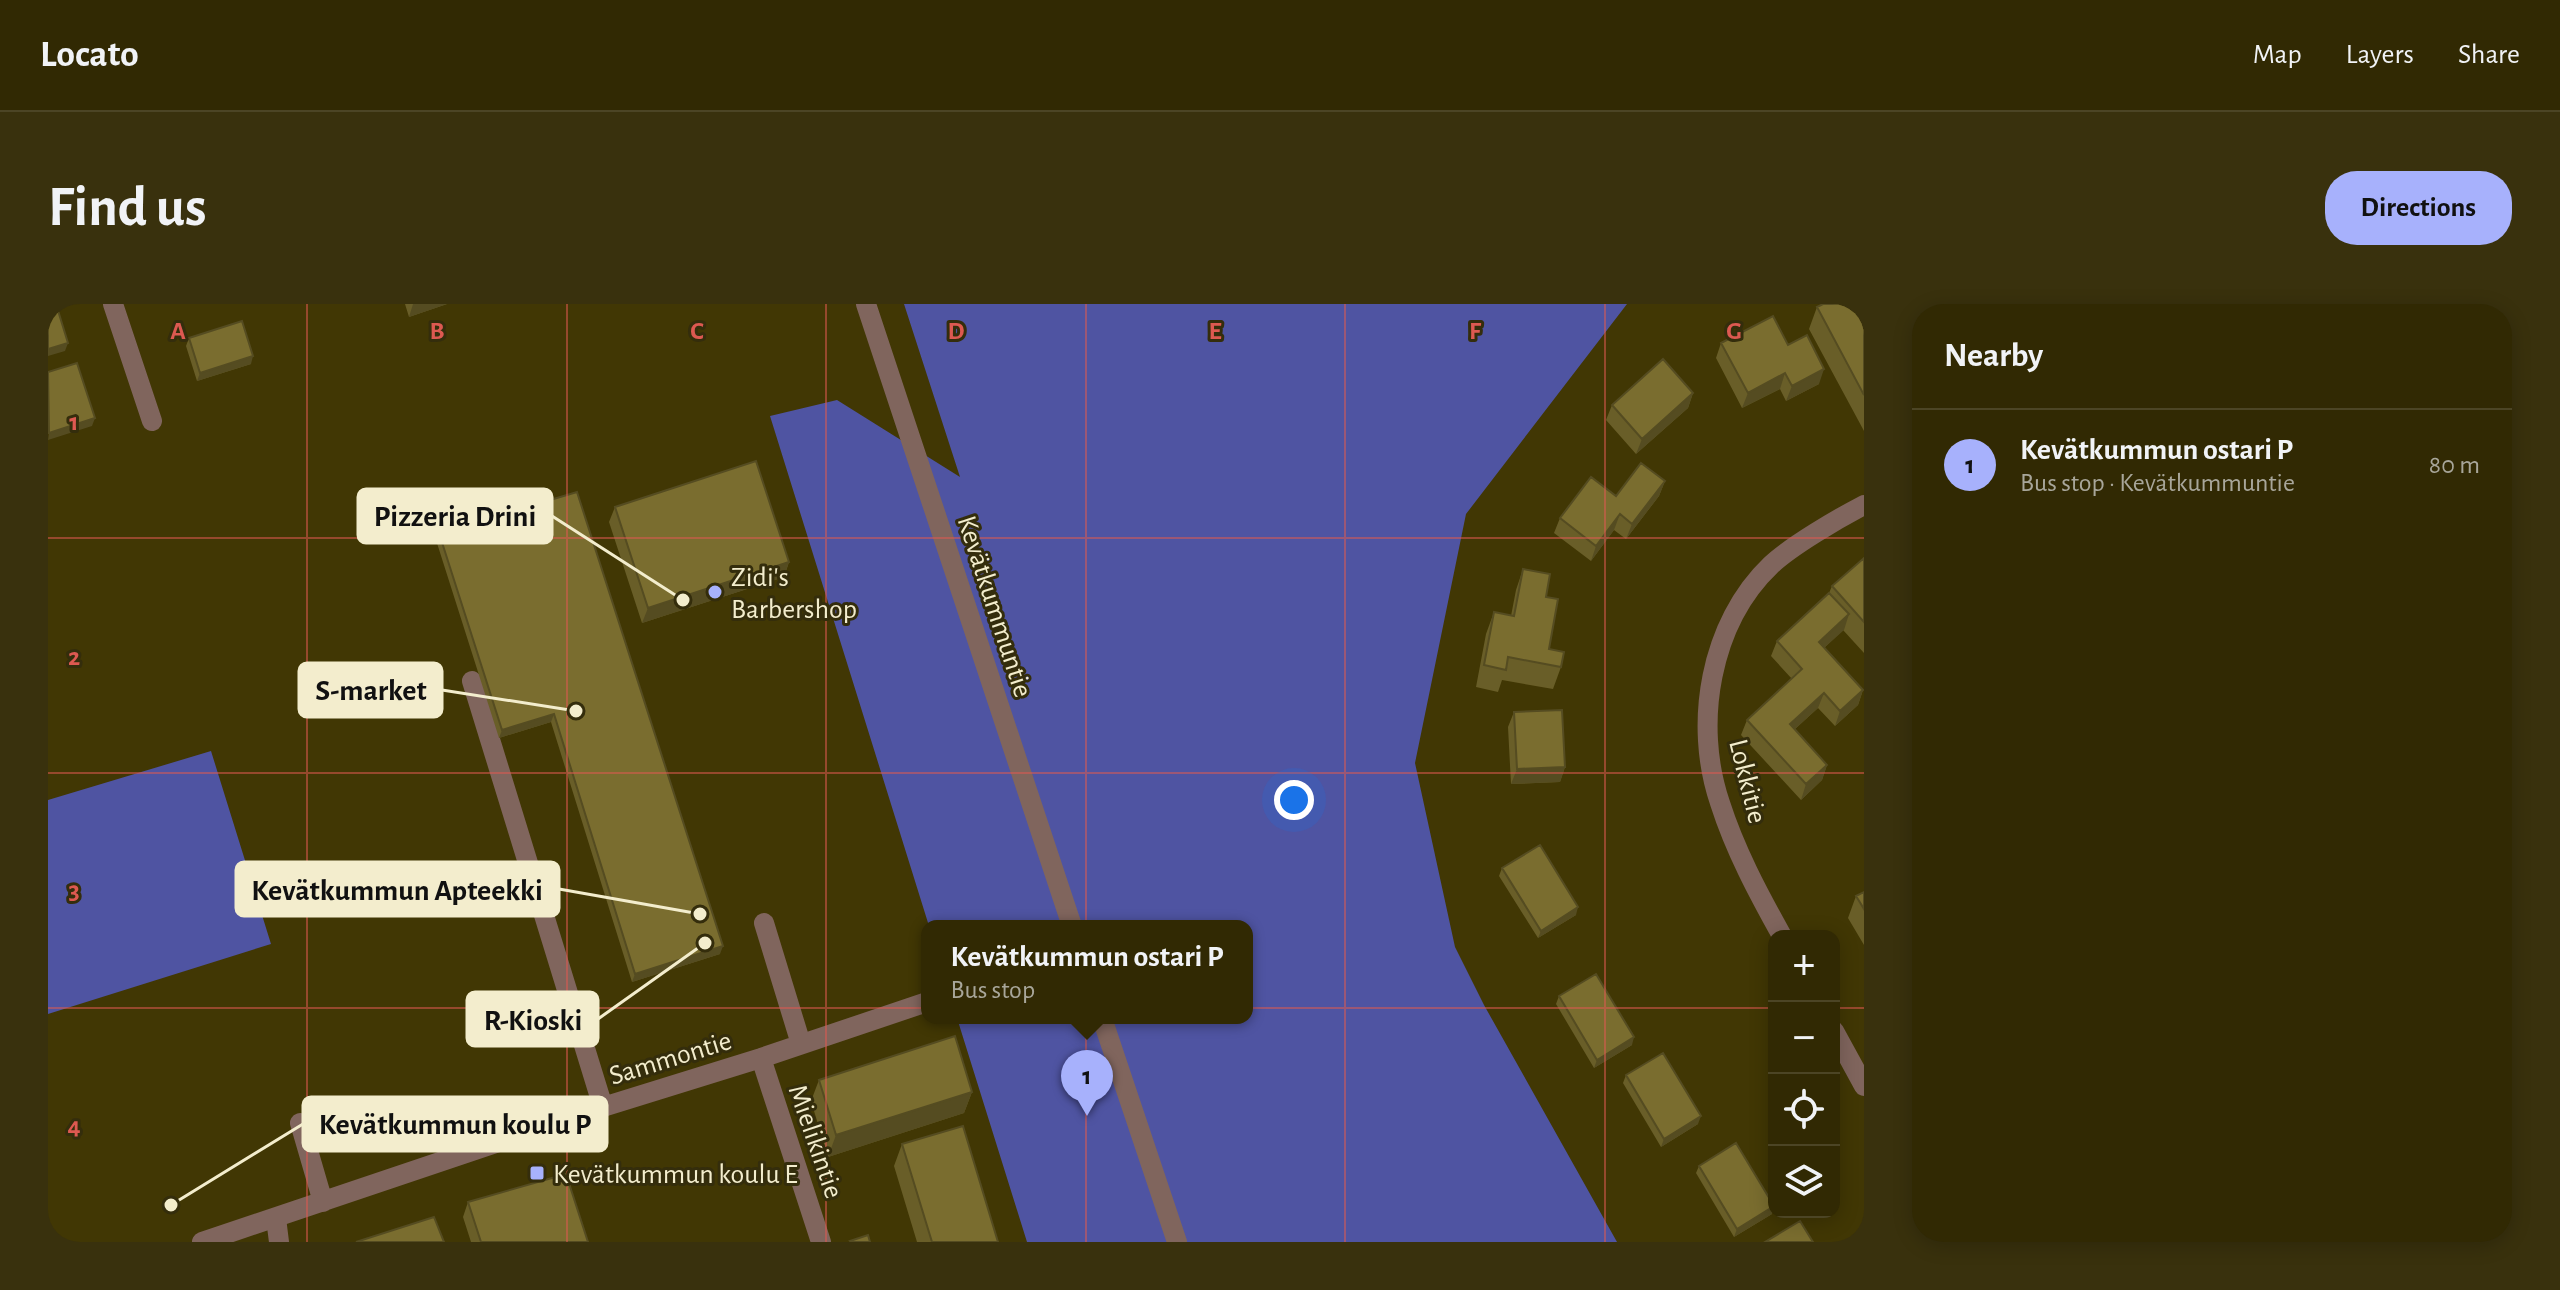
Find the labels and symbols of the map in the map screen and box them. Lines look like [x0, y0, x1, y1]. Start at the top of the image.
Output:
text: A [170, 318, 186, 344]
text: B [429, 318, 445, 344]
text: C [690, 318, 704, 344]
text: D [947, 318, 965, 344]
text: E [1208, 318, 1222, 344]
text: F [1469, 318, 1482, 344]
text: G [1726, 318, 1742, 344]
text: 1 [69, 409, 79, 435]
callout: Pizzeria Drini [358, 489, 552, 543]
text: Pizzeria Drini [374, 502, 536, 532]
street label: Kevätkummuntie [952, 512, 1037, 701]
place label: Zidi's Barbershop [731, 564, 857, 624]
marker: Zidi's Barbershop [706, 583, 724, 601]
text: 2 [68, 644, 80, 670]
callout: S-market [299, 663, 442, 717]
text: S-market [315, 676, 427, 706]
street label: Lokkitie [1723, 736, 1771, 827]
your location [1274, 780, 1314, 820]
callout: Kevätkummun Apteekki [236, 862, 559, 916]
text: Kevätkummun Apteekki [251, 876, 543, 906]
text: 3 [68, 878, 80, 904]
callout: R-Kioski [467, 992, 598, 1046]
text: R-Kioski [484, 1006, 582, 1036]
street label: Sammontie [606, 1027, 735, 1091]
pin: 1 [1061, 1050, 1113, 1116]
street label: Mielikintie [783, 1081, 848, 1202]
callout: Kevätkummun koulu P [303, 1097, 607, 1151]
text: Kevätkummun koulu P [319, 1110, 592, 1140]
text: 4 [67, 1113, 81, 1139]
place label: Kevätkummun koulu E [553, 1161, 798, 1189]
marker: Kevätkummun koulu E [528, 1164, 546, 1182]

